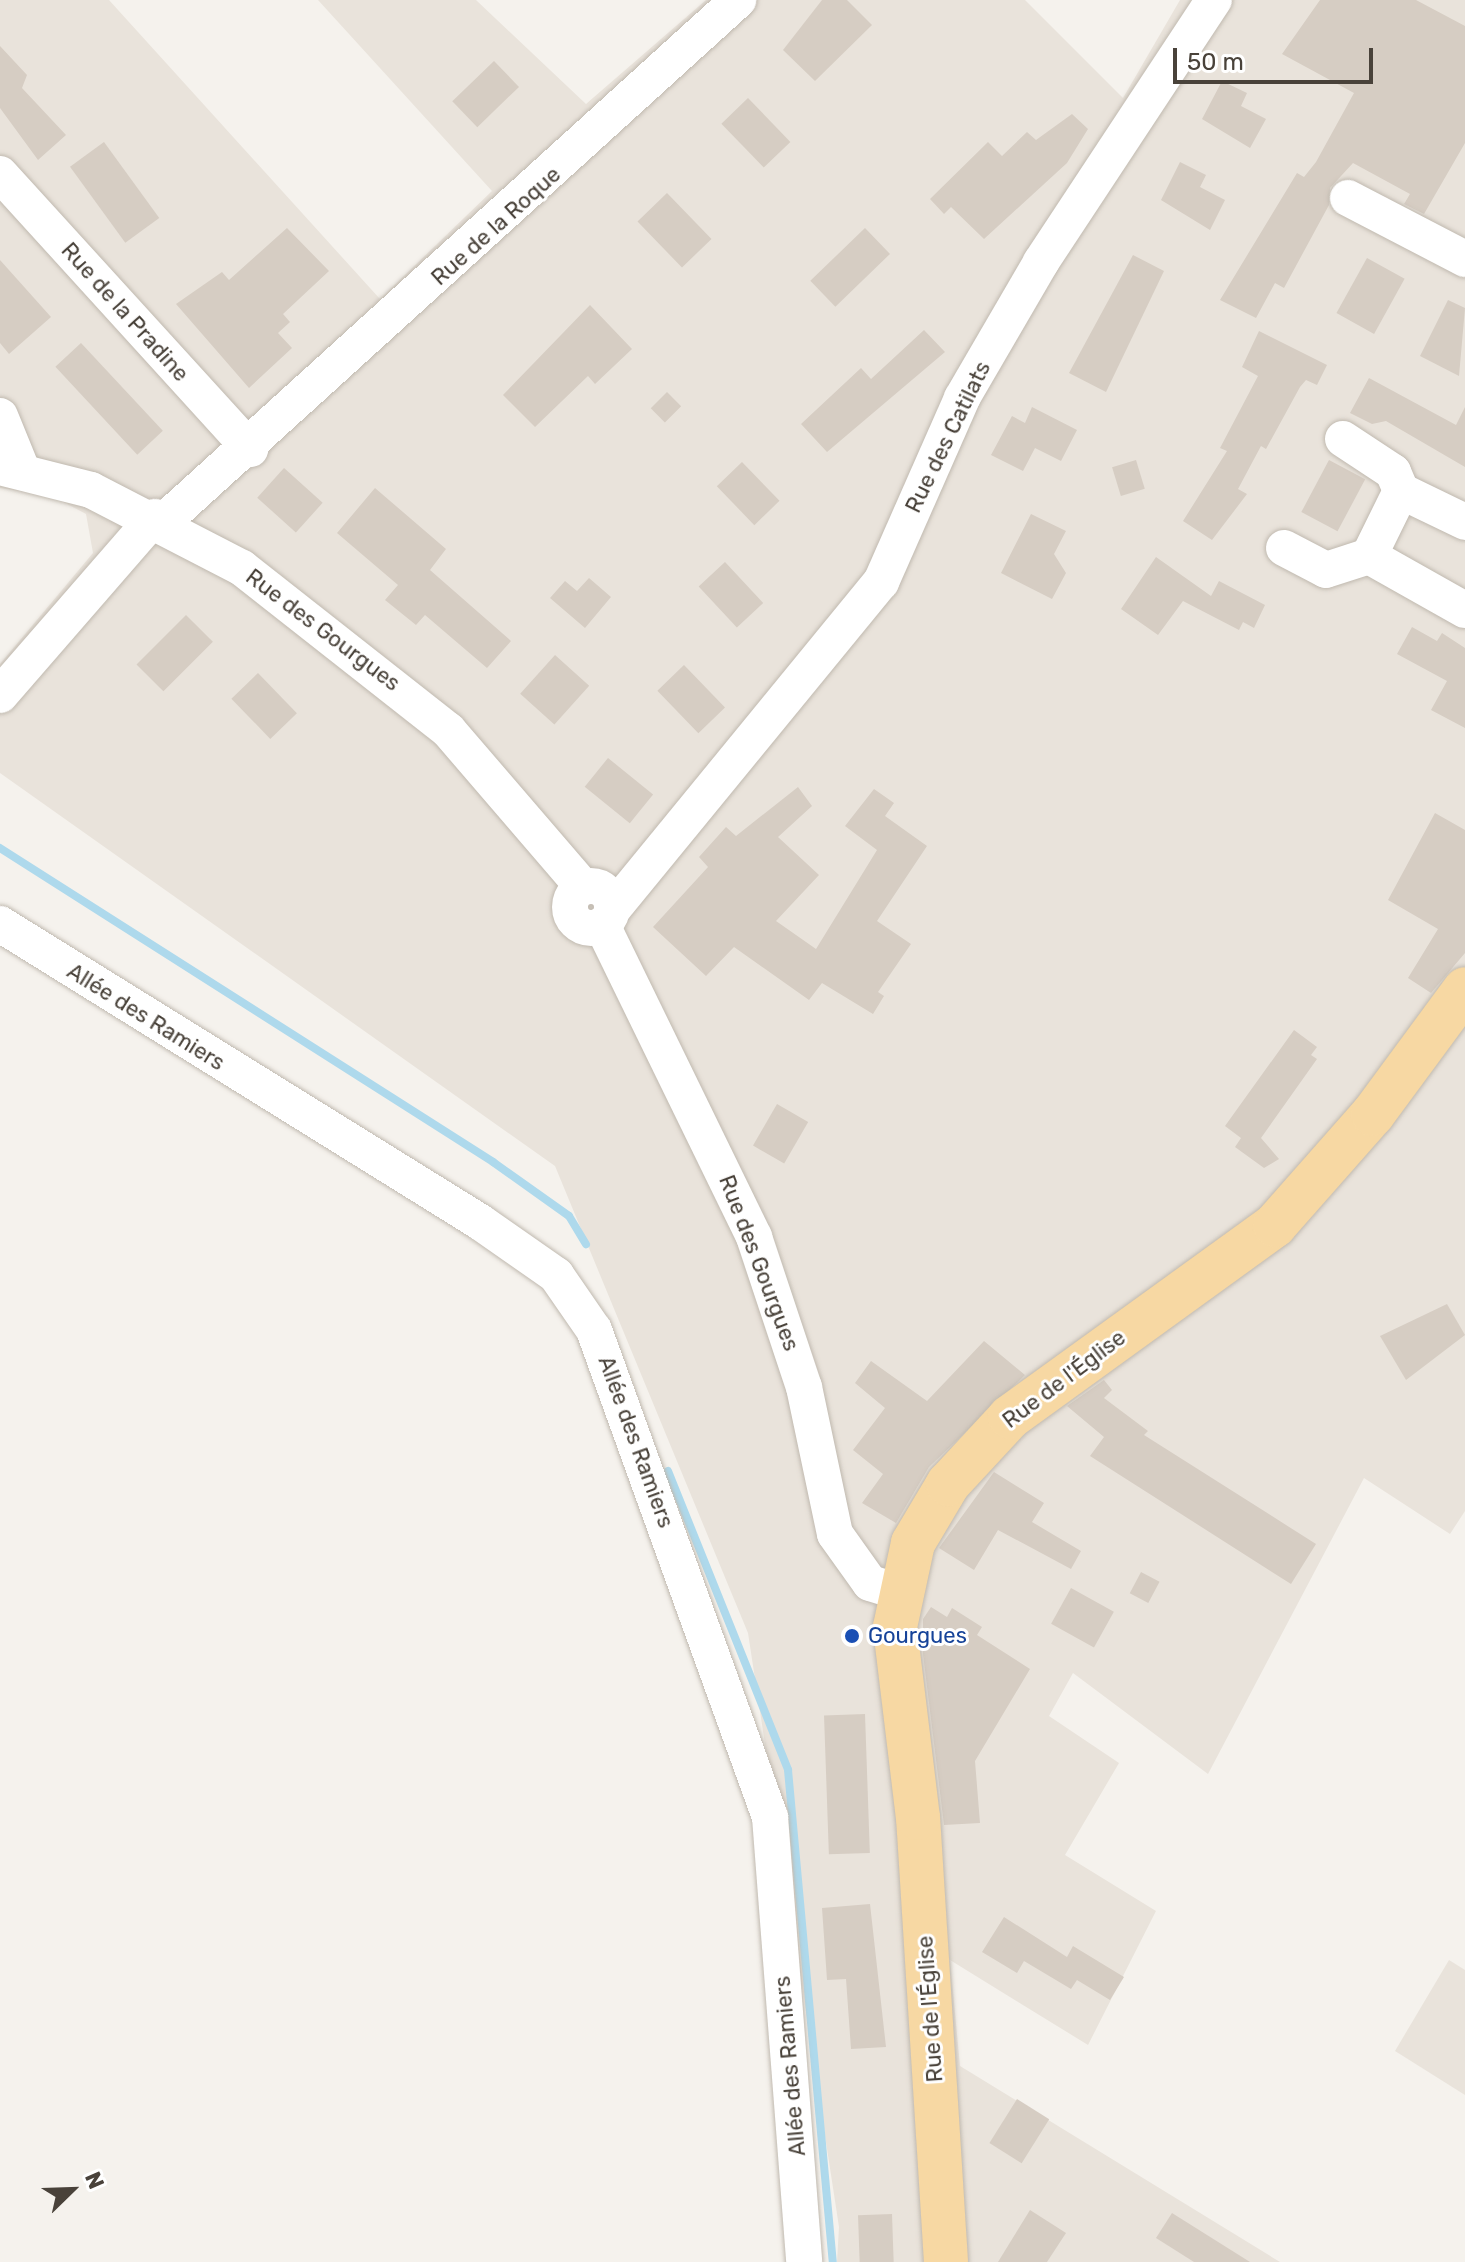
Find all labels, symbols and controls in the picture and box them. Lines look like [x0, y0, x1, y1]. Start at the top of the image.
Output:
scale bar [1177, 32, 1377, 82]
text: 50 m [1187, 48, 1244, 76]
street label: Rue de la Roque [426, 161, 566, 291]
street label: Rue de la Pradine [56, 237, 194, 387]
street label: Rue des Catilats [900, 357, 996, 517]
street label: Rue des Gourgues [241, 563, 405, 697]
street label: Allée des Ramiers [62, 958, 230, 1076]
street label: Rue des Gourgues [713, 1171, 805, 1355]
street label: Rue de l'Église [997, 1324, 1131, 1434]
street label: Allée des Ramiers [593, 1353, 679, 1531]
place label: Gourgues [868, 1623, 967, 1649]
marker: Gourgues [843, 1627, 861, 1645]
street label: Rue de l'Église [912, 1935, 948, 2083]
street label: Allée des Ramiers [769, 1975, 811, 2157]
north arrow [32, 2150, 112, 2230]
text: N [79, 2168, 110, 2193]

